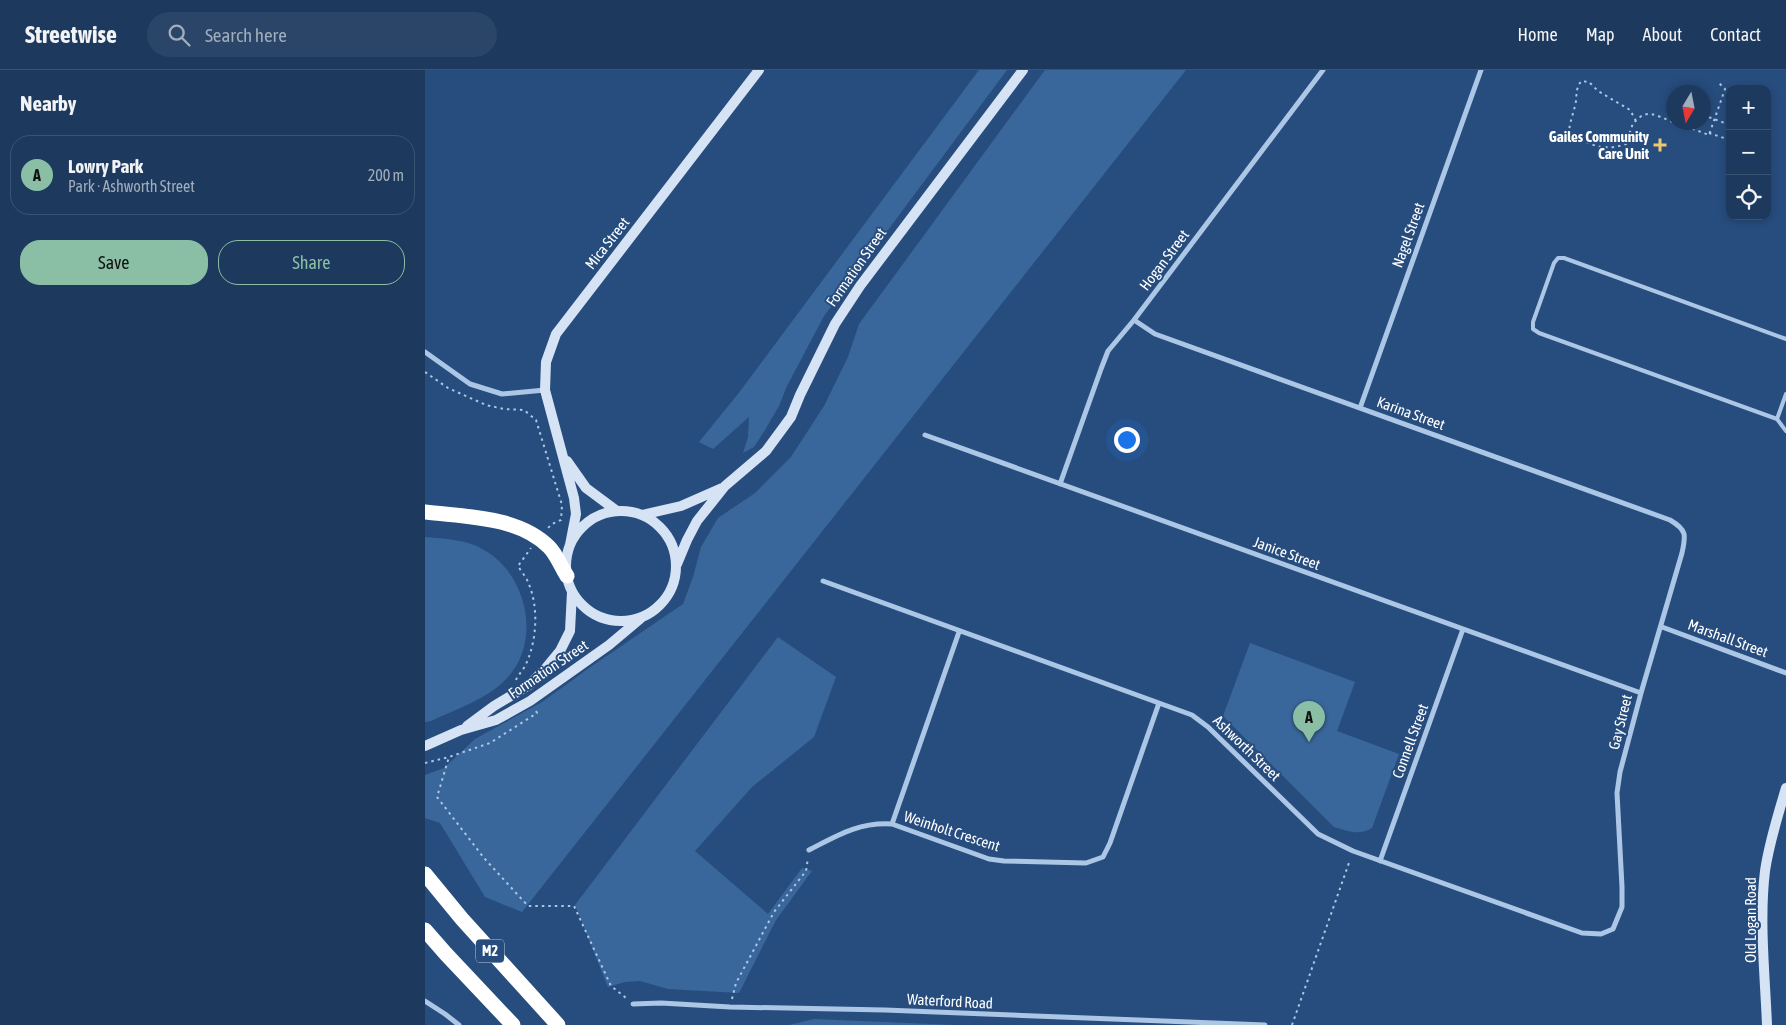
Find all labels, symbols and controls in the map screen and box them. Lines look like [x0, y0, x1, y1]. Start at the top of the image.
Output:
search box [147, 12, 497, 57]
text: Streetwise [25, 21, 117, 48]
icon: search [165, 21, 193, 49]
text: Search here [205, 24, 287, 46]
text: Home [1518, 24, 1558, 45]
text: Map [1586, 24, 1615, 45]
text: About [1643, 24, 1682, 45]
text: Contact [1710, 24, 1761, 45]
north arrow [1666, 85, 1711, 130]
map controls [1726, 85, 1771, 220]
button: + [1726, 85, 1771, 130]
text: Nearby [20, 91, 76, 115]
place label: Gailes Community Care Unit [1549, 128, 1650, 162]
button: − [1726, 130, 1771, 175]
marker: Gailes Community Care Unit [1653, 138, 1667, 152]
text: Lowry Park [68, 155, 143, 177]
text: A [33, 166, 41, 184]
text: 200 m [368, 166, 404, 184]
button: locate [1726, 175, 1771, 220]
text: Park · Ashworth Street [68, 177, 195, 195]
street label: Nagel Street [1388, 200, 1428, 270]
street label: Mica Street [582, 214, 632, 272]
street label: Formation Street [823, 224, 889, 310]
street label: Hogan Street [1136, 226, 1192, 294]
button: Save [20, 240, 208, 285]
button: Share [218, 240, 405, 285]
street label: Karina Street [1375, 393, 1447, 433]
your location [1114, 427, 1140, 453]
street label: Janice Street [1251, 533, 1323, 573]
street label: Marshall Street [1686, 616, 1770, 660]
street label: Formation Street [505, 636, 591, 702]
street label: Gay Street [1605, 693, 1635, 751]
pin: A [1293, 701, 1325, 742]
street label: Connell Street [1389, 701, 1431, 781]
street label: Ashworth Street [1210, 712, 1284, 784]
street label: Weinholt Crescent [902, 807, 1002, 855]
street label: Old Logan Road [1742, 877, 1759, 963]
road number: M2 [476, 939, 504, 962]
street label: Waterford Road [907, 990, 993, 1012]

